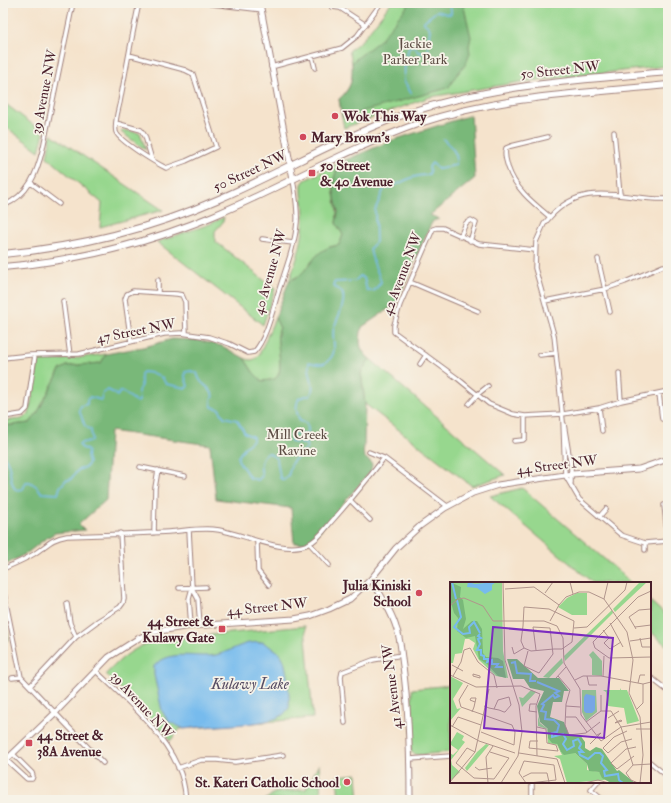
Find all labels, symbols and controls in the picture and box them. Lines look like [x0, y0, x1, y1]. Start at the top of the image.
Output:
park label: Jackie Parker Park [383, 35, 448, 68]
street label: 39 Avenue NW [27, 48, 61, 136]
street label: 50 Street NW [520, 57, 601, 83]
place label: Wok This Way [342, 108, 427, 126]
marker: Wok This Way [330, 111, 340, 121]
place label: Mary Brown's [310, 129, 390, 147]
marker: Mary Brown's [298, 132, 308, 142]
street label: 50 Street NW [210, 146, 290, 196]
place label: 50 Street & 40 Avenue [320, 157, 393, 190]
marker: 50 Street & 40 Avenue [307, 168, 317, 178]
street label: 40 Avenue NW [250, 227, 290, 317]
street label: 42 Avenue NW [378, 229, 426, 318]
street label: 47 Street NW [95, 315, 178, 347]
park label: Mill Creek Ravine [266, 426, 328, 459]
street label: 44 Street NW [516, 452, 599, 478]
place label: Julia Kiniski School [342, 577, 411, 610]
inset map [450, 582, 651, 783]
marker: Julia Kiniski School [414, 588, 424, 598]
street label: 44 Street NW [226, 594, 309, 620]
place label: 44 Street & Kulawy Gate [142, 613, 214, 647]
marker: 44 Street & Kulawy Gate [217, 624, 227, 634]
street label: 41 Avenue NW [378, 643, 406, 731]
street label: 39 Avenue NW [107, 668, 178, 743]
water label: Kulawy Lake [210, 675, 290, 694]
place label: 44 Street & 38A Avenue [36, 727, 104, 760]
marker: 44 Street & 38A Avenue [24, 738, 34, 748]
place label: St. Kateri Catholic School [195, 774, 339, 791]
marker: St. Kateri Catholic School [342, 777, 352, 787]

